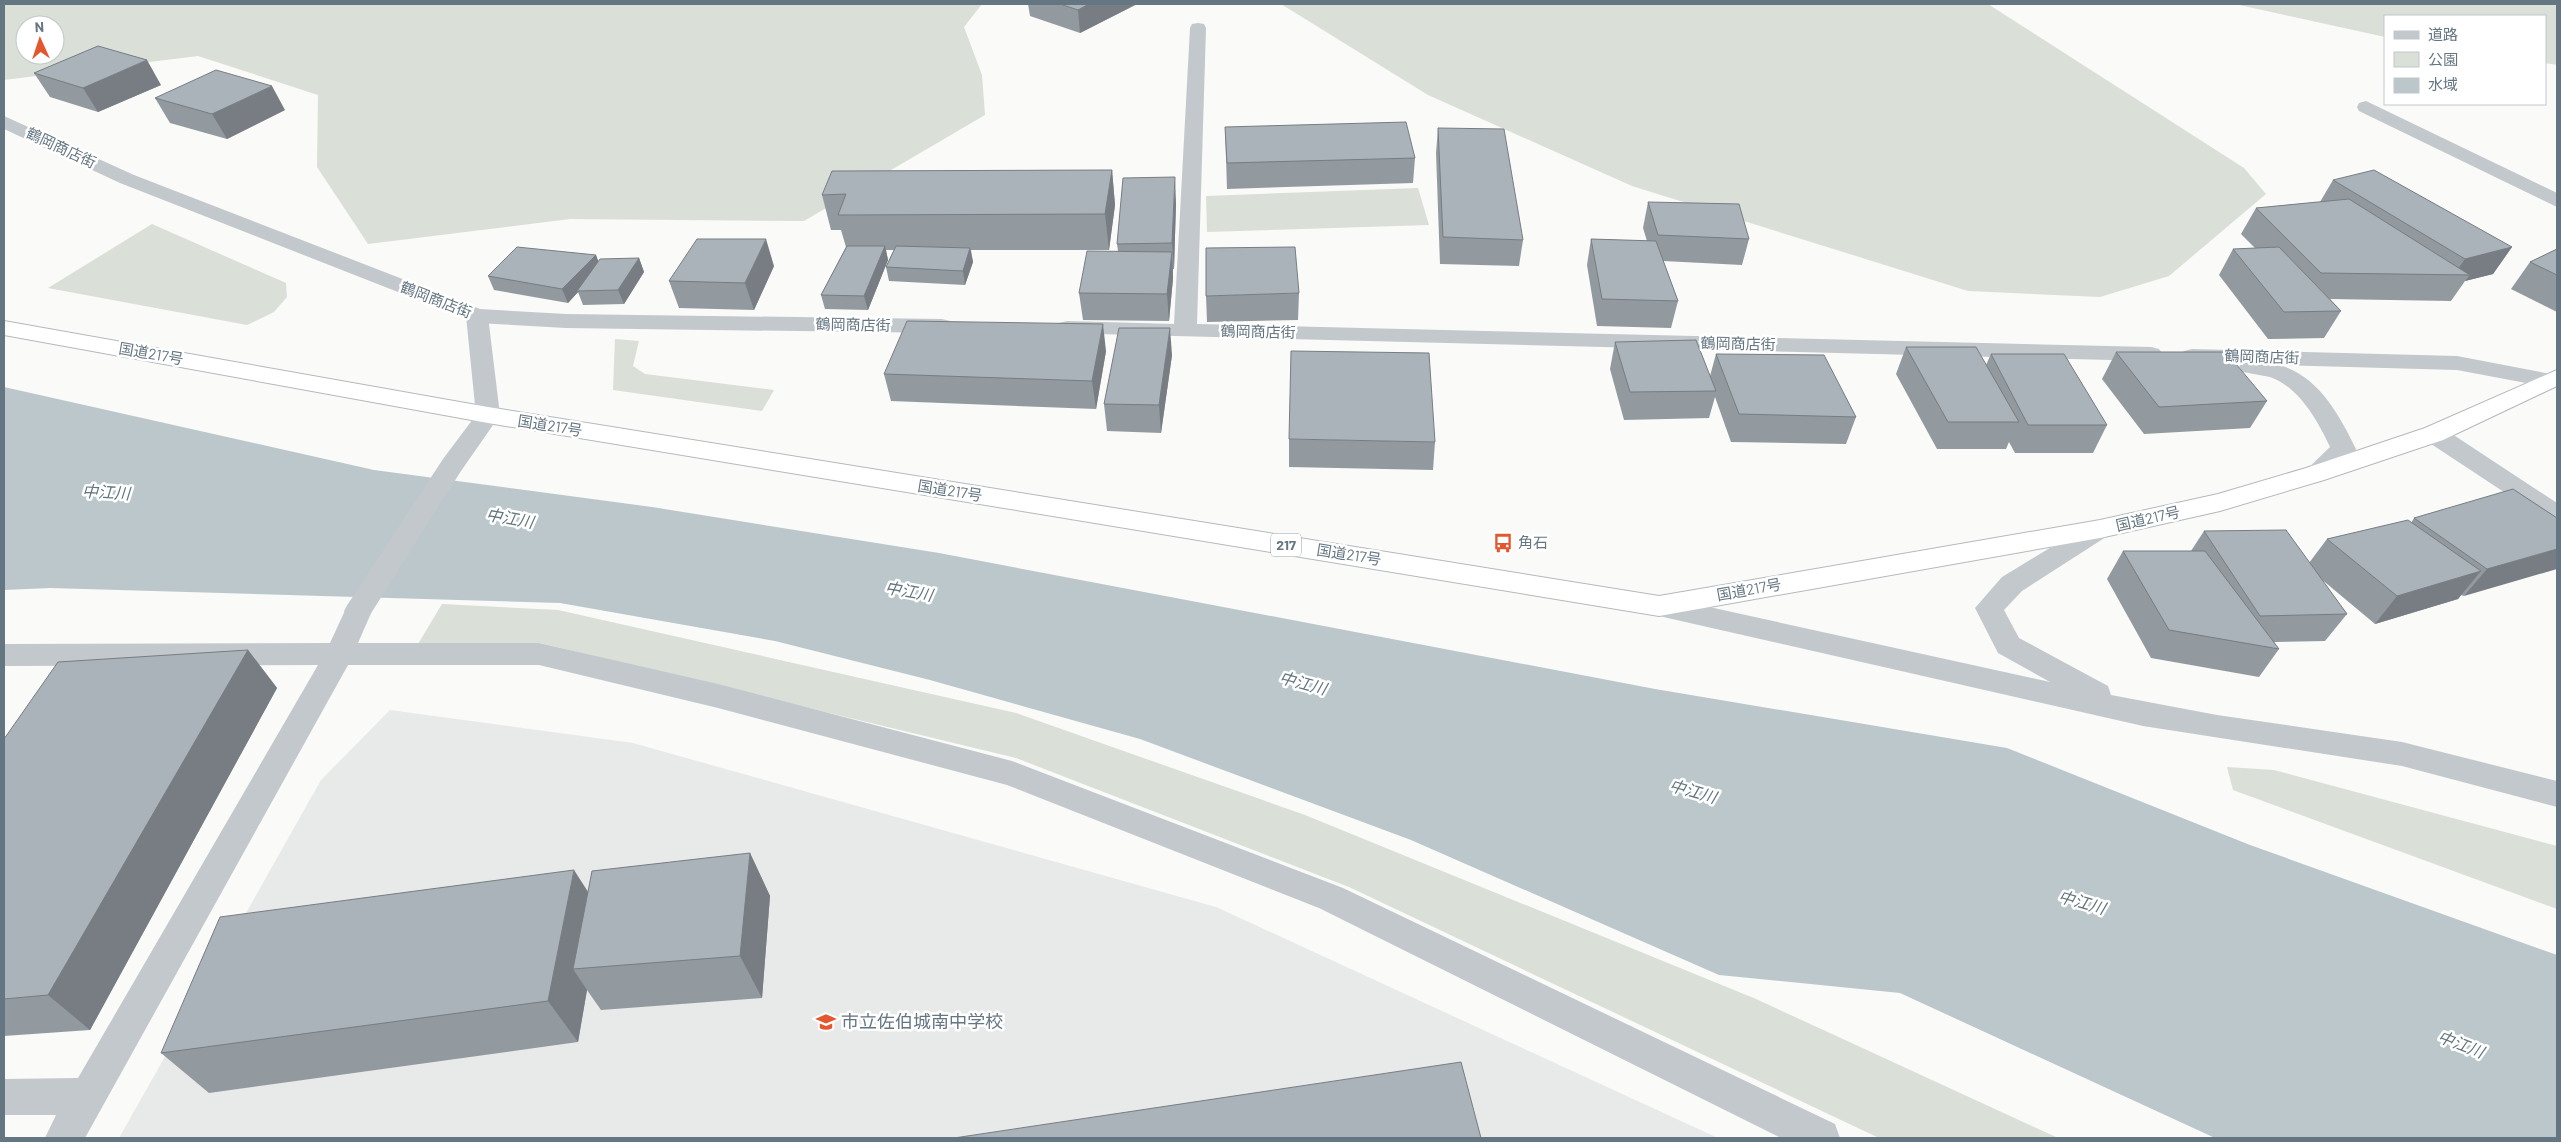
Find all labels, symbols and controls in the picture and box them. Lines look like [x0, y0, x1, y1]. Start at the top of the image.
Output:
north arrow [15, 15, 65, 65]
legend [2384, 15, 2546, 105]
text: N [34, 18, 44, 35]
text: 道路 [2428, 25, 2458, 43]
text: 公園 [2428, 50, 2458, 68]
text: 水域 [2428, 75, 2458, 93]
street label: 鶴岡商店街 [24, 123, 99, 171]
street label: 鶴岡商店街 [398, 277, 475, 321]
street label: 鶴岡商店街 [815, 314, 891, 334]
street label: 鶴岡商店街 [1220, 321, 1296, 341]
street label: 鶴岡商店街 [1700, 333, 1776, 353]
street label: 国道217号 [118, 338, 185, 368]
street label: 鶴岡商店街 [2224, 346, 2300, 366]
street label: 国道217号 [517, 411, 584, 439]
street label: 国道217号 [917, 476, 984, 504]
water label: 中江川 [82, 481, 132, 502]
street label: 国道217号 [2114, 502, 2182, 534]
water label: 中江川 [485, 504, 537, 531]
bus stop icon: 角石 [1492, 532, 1514, 554]
place label: 角石 [1518, 533, 1548, 551]
road number: 217 [1271, 534, 1301, 556]
street label: 国道217号 [1316, 540, 1383, 568]
street label: 国道217号 [1715, 574, 1782, 604]
water label: 中江川 [884, 577, 936, 604]
water label: 中江川 [1277, 667, 1331, 698]
water label: 中江川 [1667, 775, 1721, 807]
water label: 中江川 [2056, 886, 2110, 918]
place label: 市立佐伯城南中学校 [841, 1010, 1003, 1032]
school or university icon: 市立佐伯城南中学校 [815, 1011, 837, 1033]
water label: 中江川 [2435, 1026, 2489, 1062]

